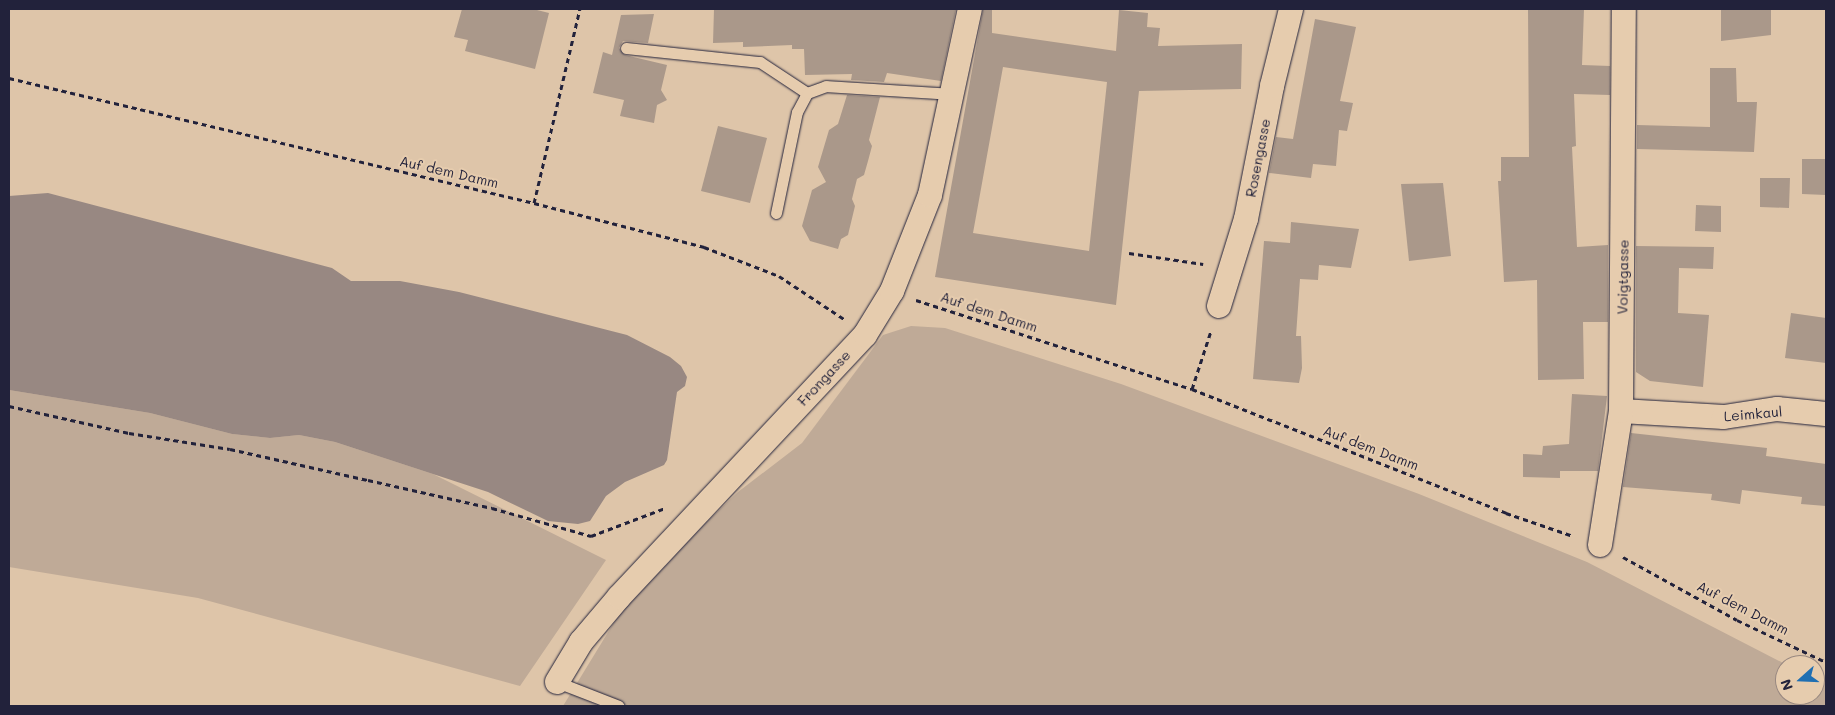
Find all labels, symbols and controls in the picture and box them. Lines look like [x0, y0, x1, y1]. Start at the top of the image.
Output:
street label: Rosengasse [1242, 117, 1274, 199]
street label: Auf dem Damm [398, 152, 500, 192]
street label: Voigtgasse [1614, 239, 1632, 315]
street label: Auf dem Damm [938, 288, 1040, 336]
street label: Frongasse [794, 347, 854, 409]
street label: Leimkaul [1723, 403, 1783, 425]
street label: Auf dem Damm [1321, 422, 1421, 474]
street label: Auf dem Damm [1694, 578, 1792, 638]
north arrow [1775, 655, 1825, 705]
text: N [1776, 677, 1797, 693]

